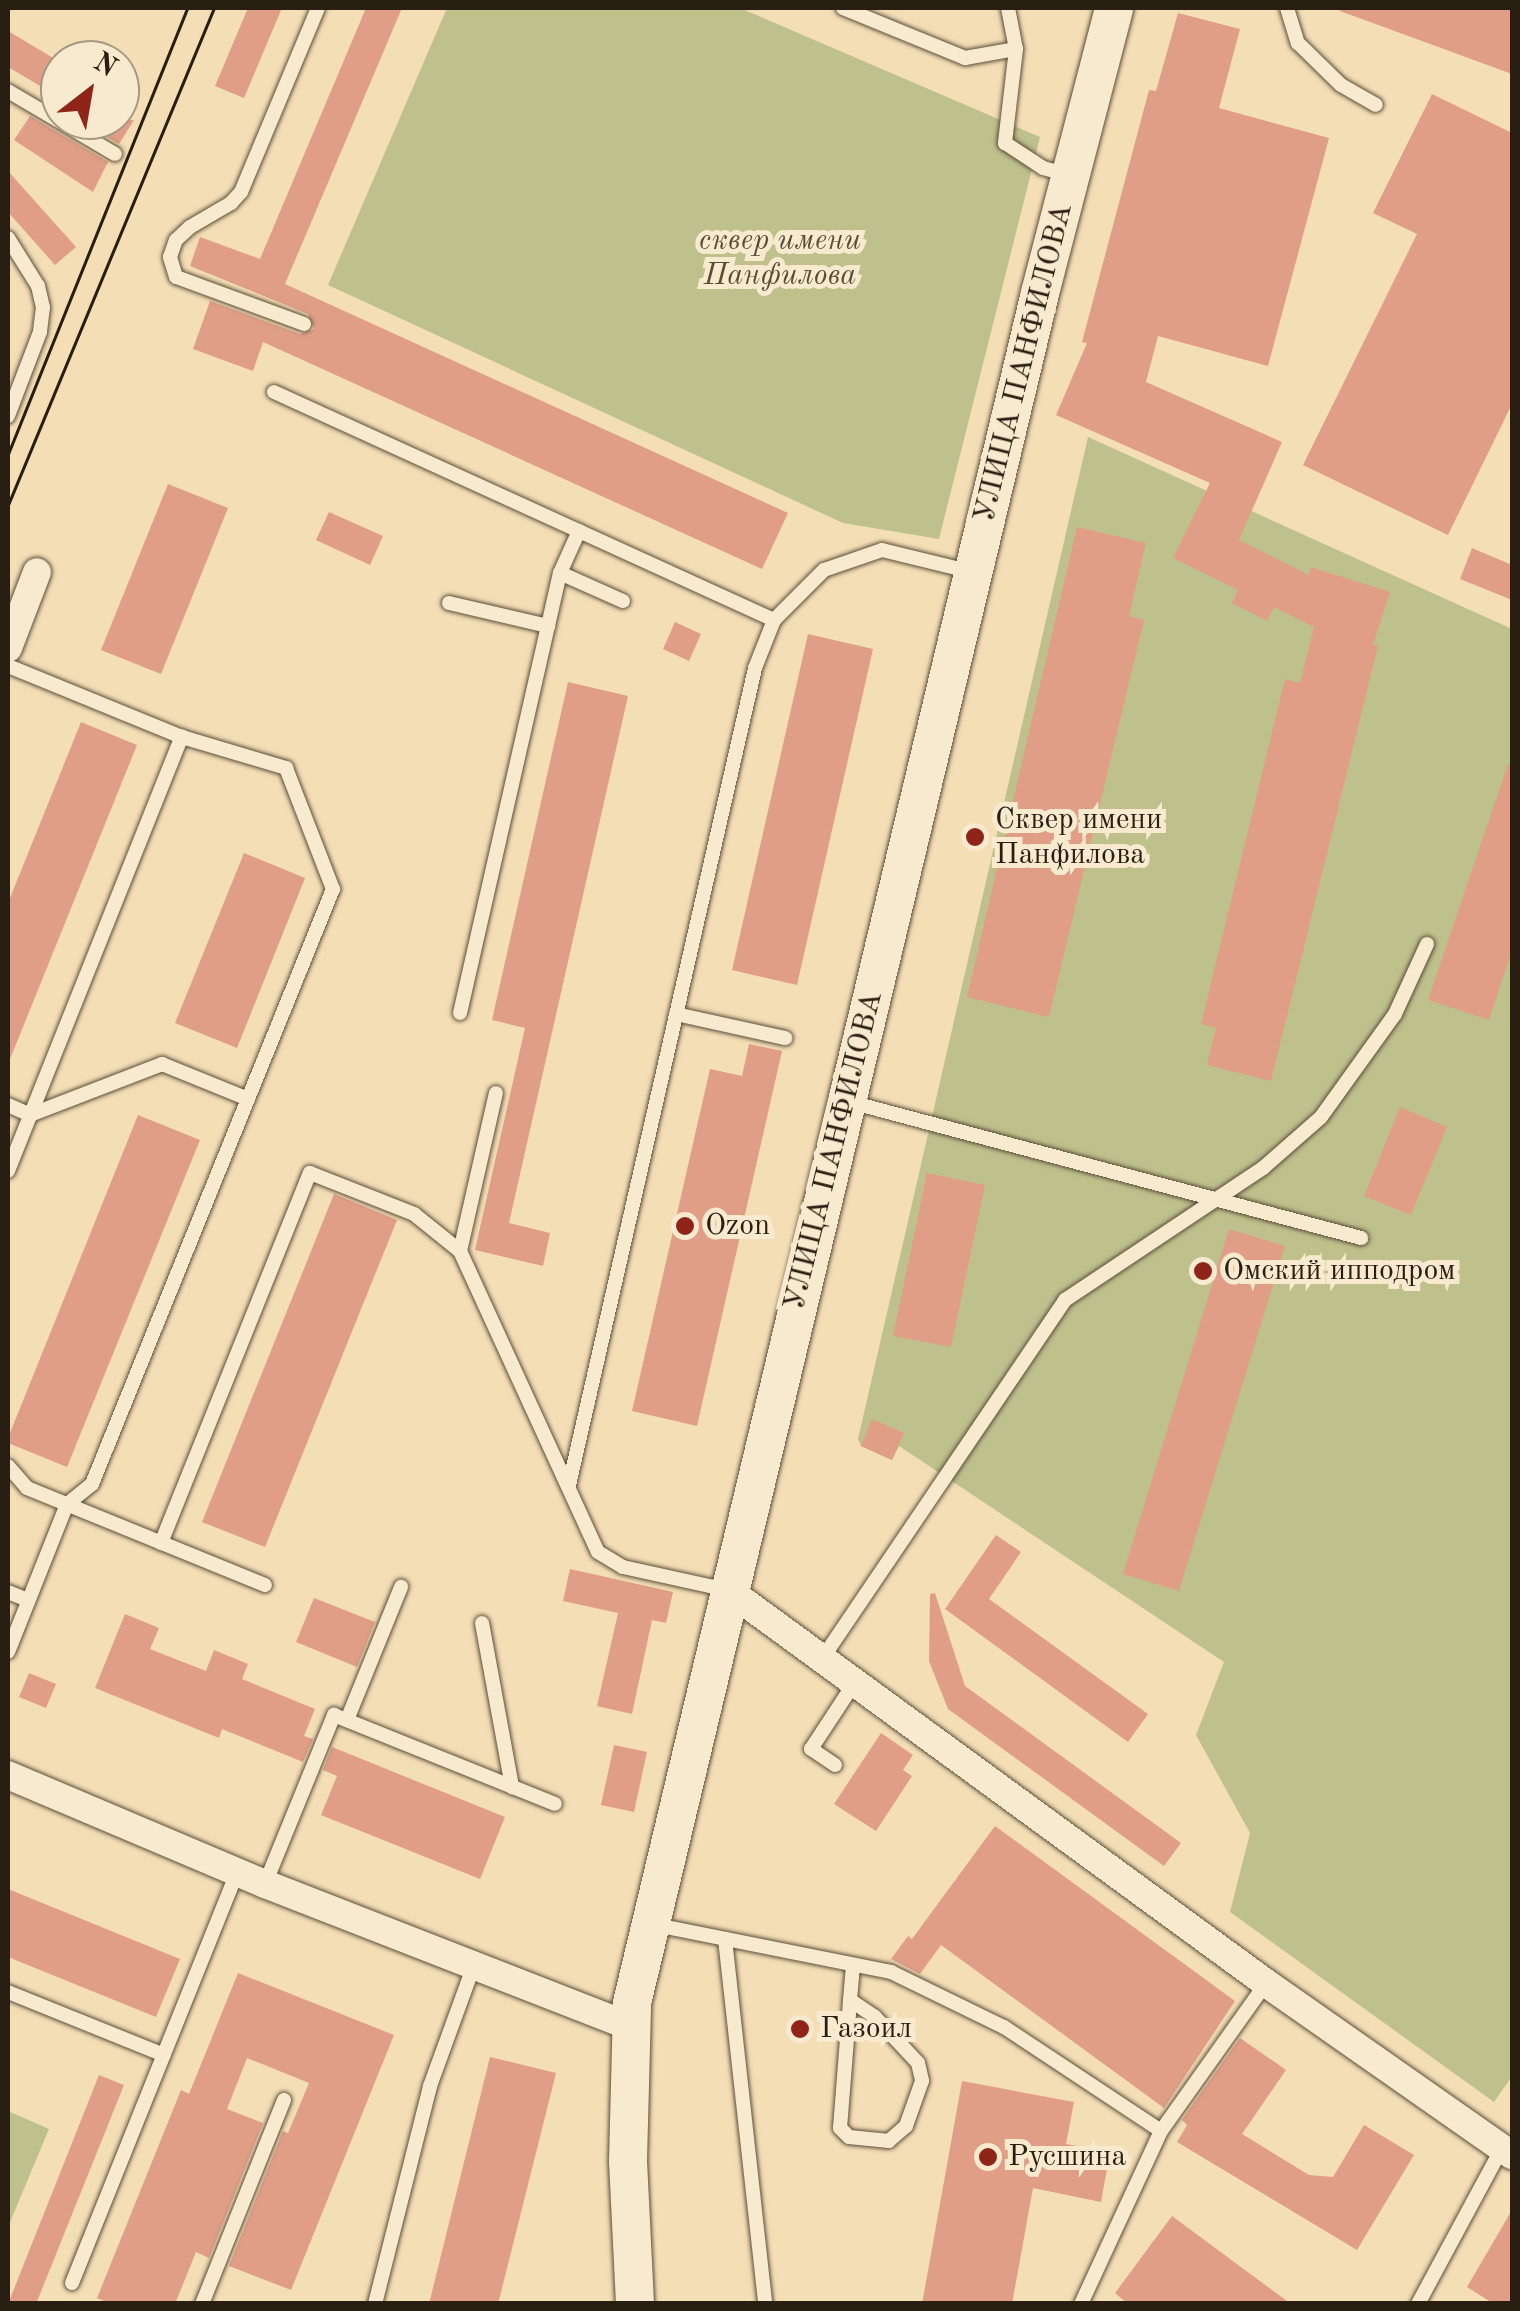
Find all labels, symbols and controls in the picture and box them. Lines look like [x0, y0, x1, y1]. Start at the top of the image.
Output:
north arrow [40, 40, 140, 140]
text: N [88, 48, 121, 84]
street label: УЛИЦА ПАНФИЛОВА [967, 200, 1081, 526]
park label: сквер имени Панфилова [699, 223, 861, 294]
place label: Сквер имени Панфилова [995, 802, 1162, 872]
marker: Сквер имени Панфилова [964, 826, 986, 848]
street label: УЛИЦА ПАНФИЛОВА [777, 988, 891, 1314]
place label: Ozon [705, 1208, 770, 1244]
marker: Ozon [674, 1215, 696, 1237]
place label: Омский ипподром [1223, 1253, 1456, 1289]
marker: Омский ипподром [1192, 1260, 1214, 1282]
place label: Газоил [820, 2011, 912, 2047]
marker: Газоил [789, 2018, 811, 2040]
place label: Русшина [1008, 2139, 1126, 2175]
marker: Русшина [977, 2146, 999, 2168]

